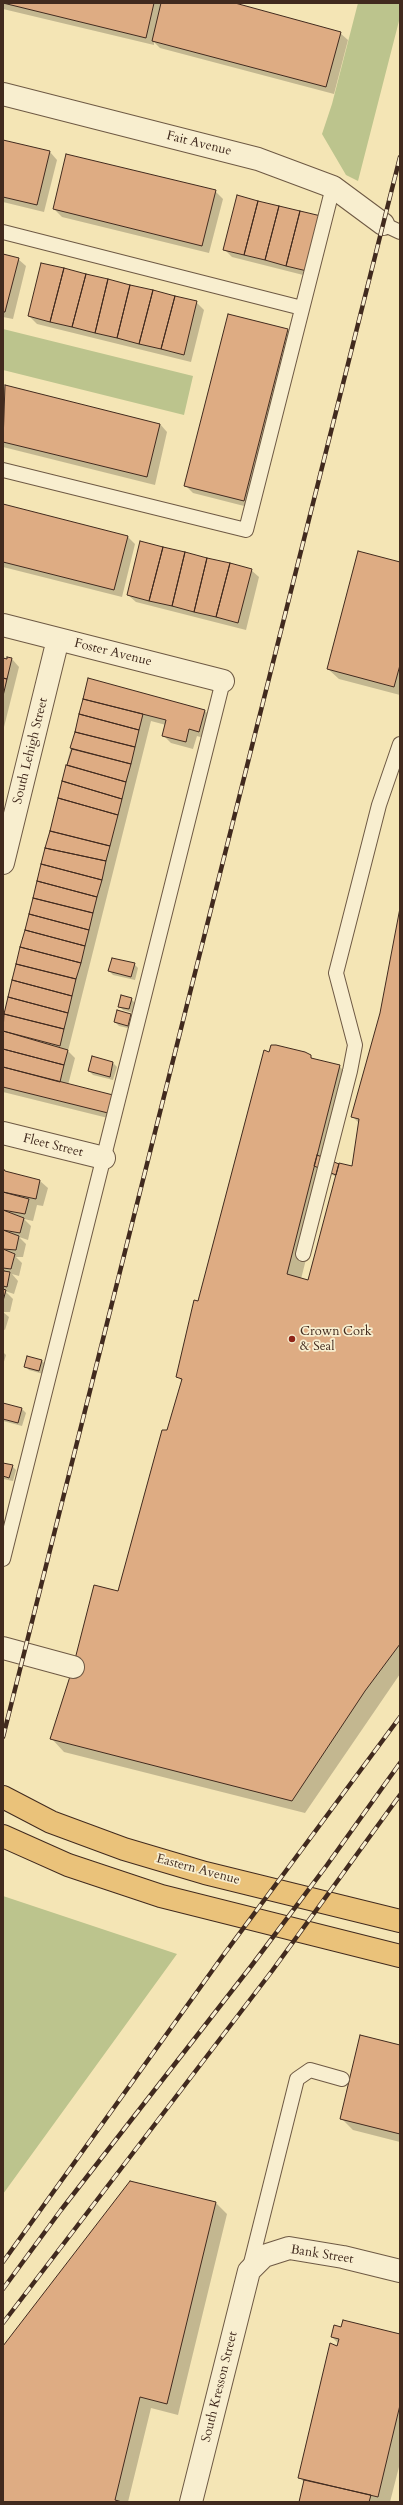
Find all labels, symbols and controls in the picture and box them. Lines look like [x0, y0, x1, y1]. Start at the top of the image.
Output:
street label: Fait Avenue [165, 128, 233, 160]
street label: Foster Avenue [73, 636, 153, 670]
street label: South Lehigh Street [10, 696, 52, 806]
street label: Fleet Street [21, 1131, 85, 1161]
place label: Crown Cork & Seal [300, 1324, 372, 1355]
marker: Crown Cork & Seal [287, 1334, 297, 1344]
street label: Eastern Avenue [155, 1851, 241, 1889]
street label: Bank Street [289, 2242, 355, 2268]
street label: South Kresson Street [199, 2330, 241, 2444]

